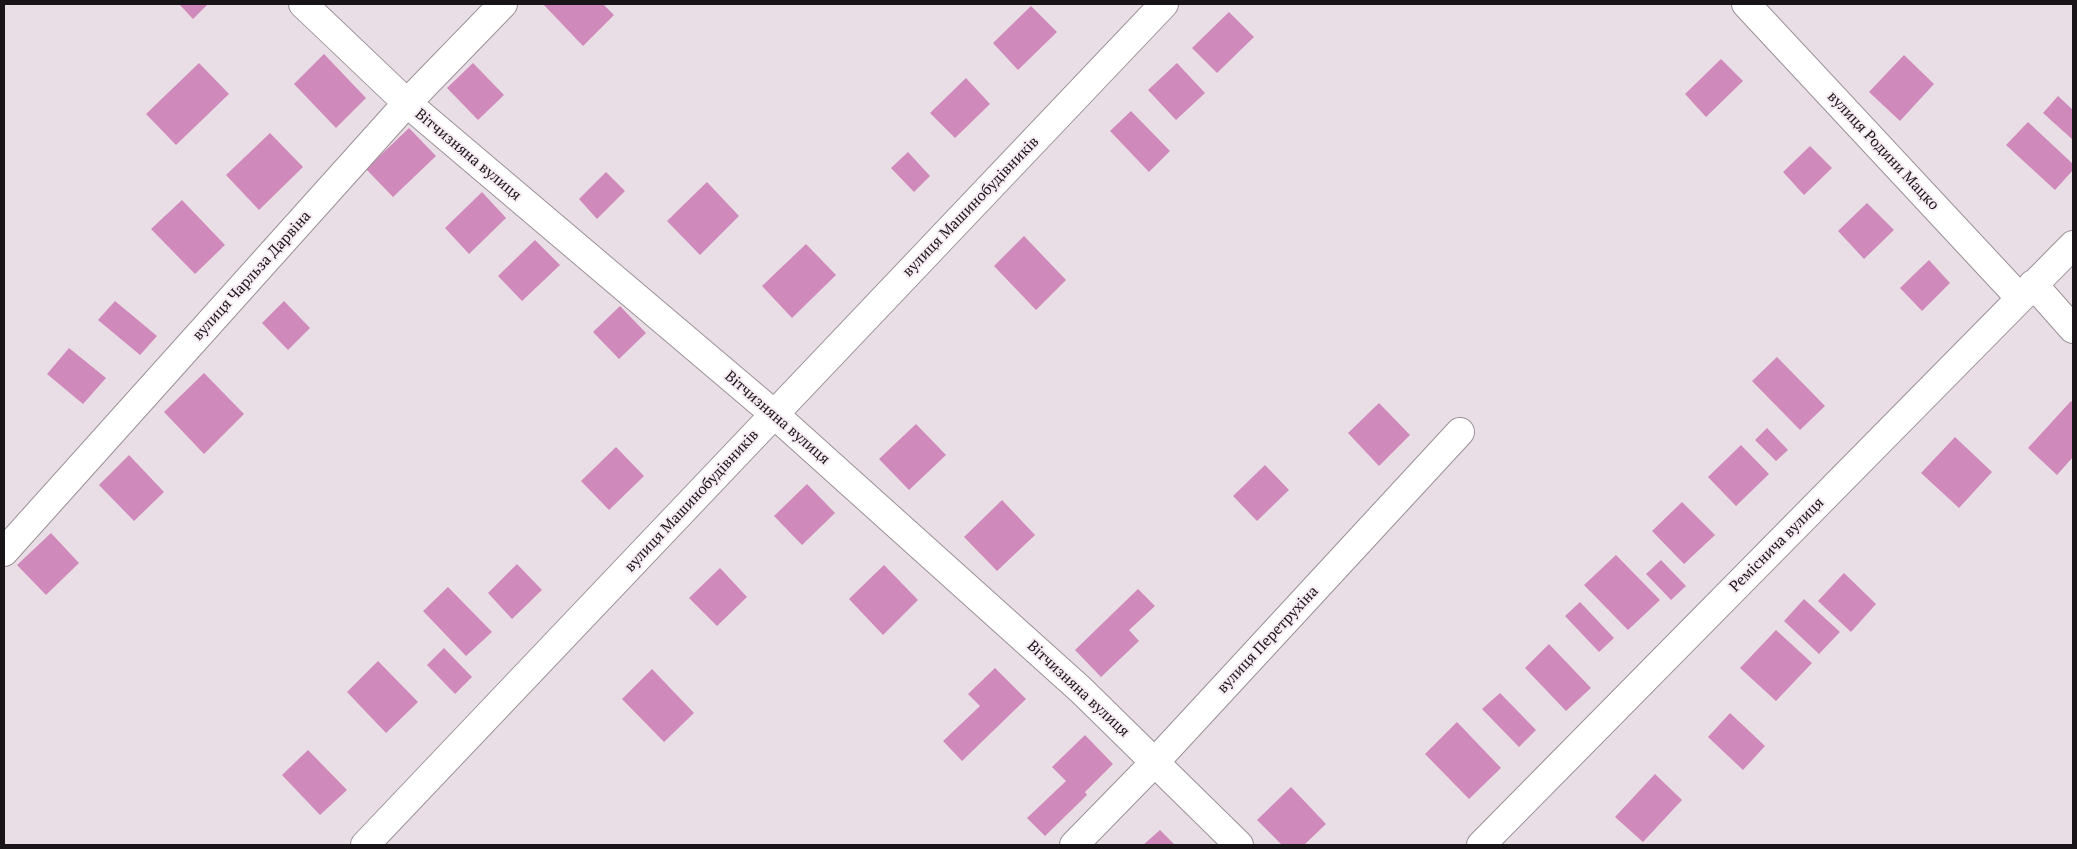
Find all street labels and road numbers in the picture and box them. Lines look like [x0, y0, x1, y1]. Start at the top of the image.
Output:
street label: вулиця Родини Мацко [1823, 88, 1943, 214]
street label: Вітчизняна вулиця [411, 105, 525, 205]
street label: вулиця Машинобудівників [899, 133, 1043, 281]
street label: вулиця Чарльза Дарвіна [189, 207, 315, 345]
street label: Вітчизняна вулиця [721, 368, 833, 468]
street label: вулиця Машинобудівників [621, 426, 763, 576]
street label: Реміснича вулиця [1726, 494, 1828, 596]
street label: вулиця Перетрухіна [1214, 583, 1322, 697]
street label: Вітчизняна вулиця [1023, 637, 1133, 741]

